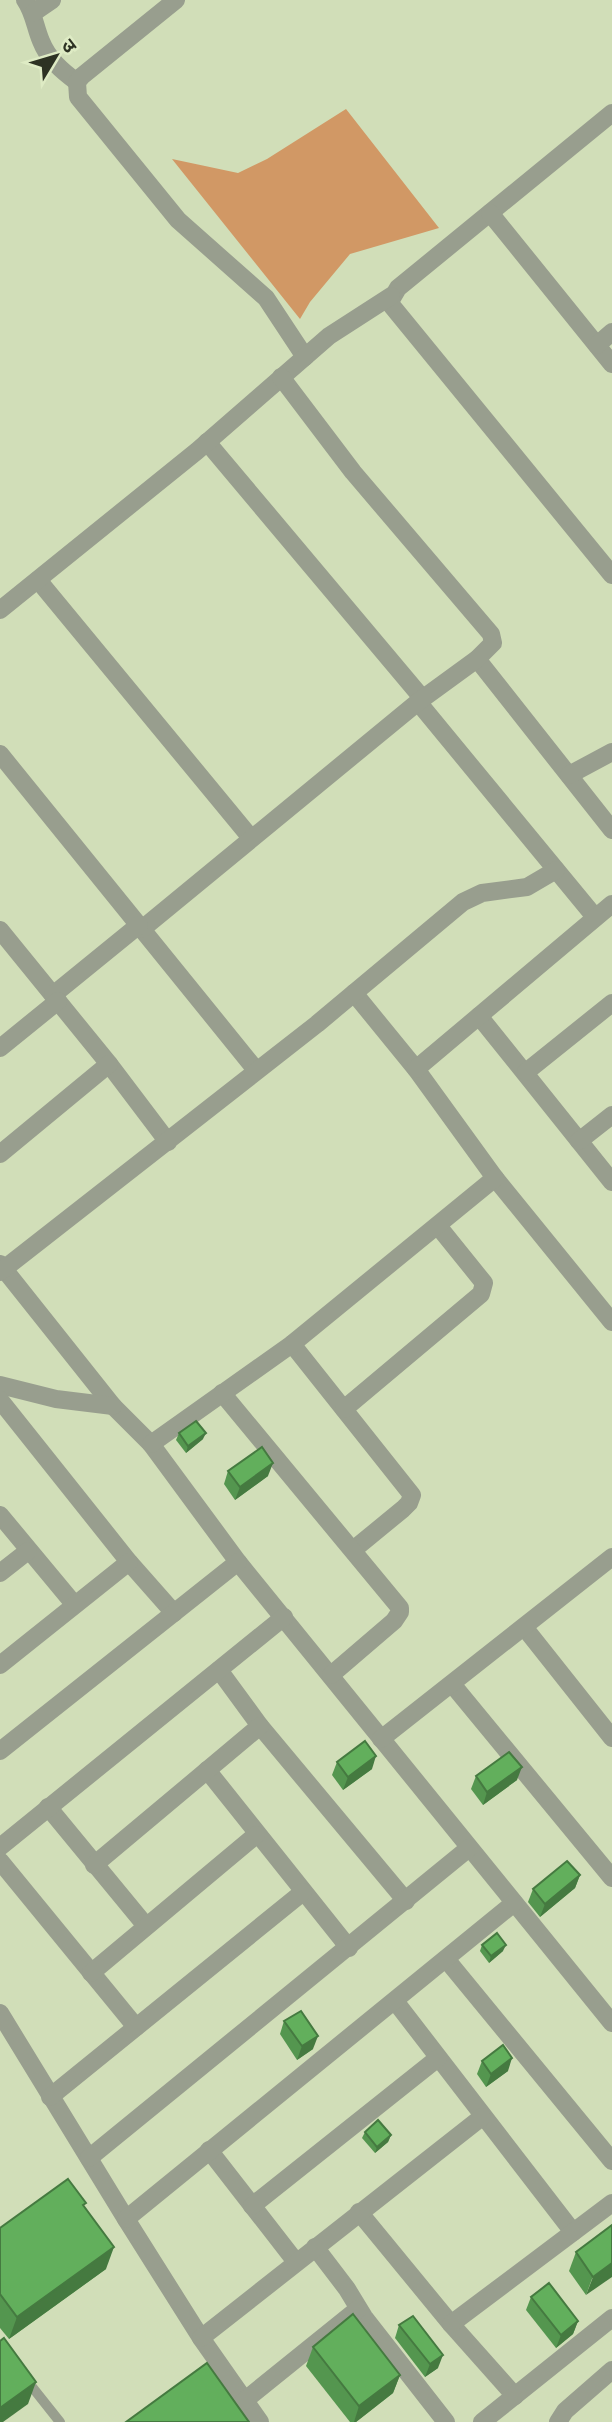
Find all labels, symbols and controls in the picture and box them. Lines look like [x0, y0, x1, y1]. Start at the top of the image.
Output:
north arrow [21, 21, 91, 91]
text: उ [56, 34, 83, 59]

